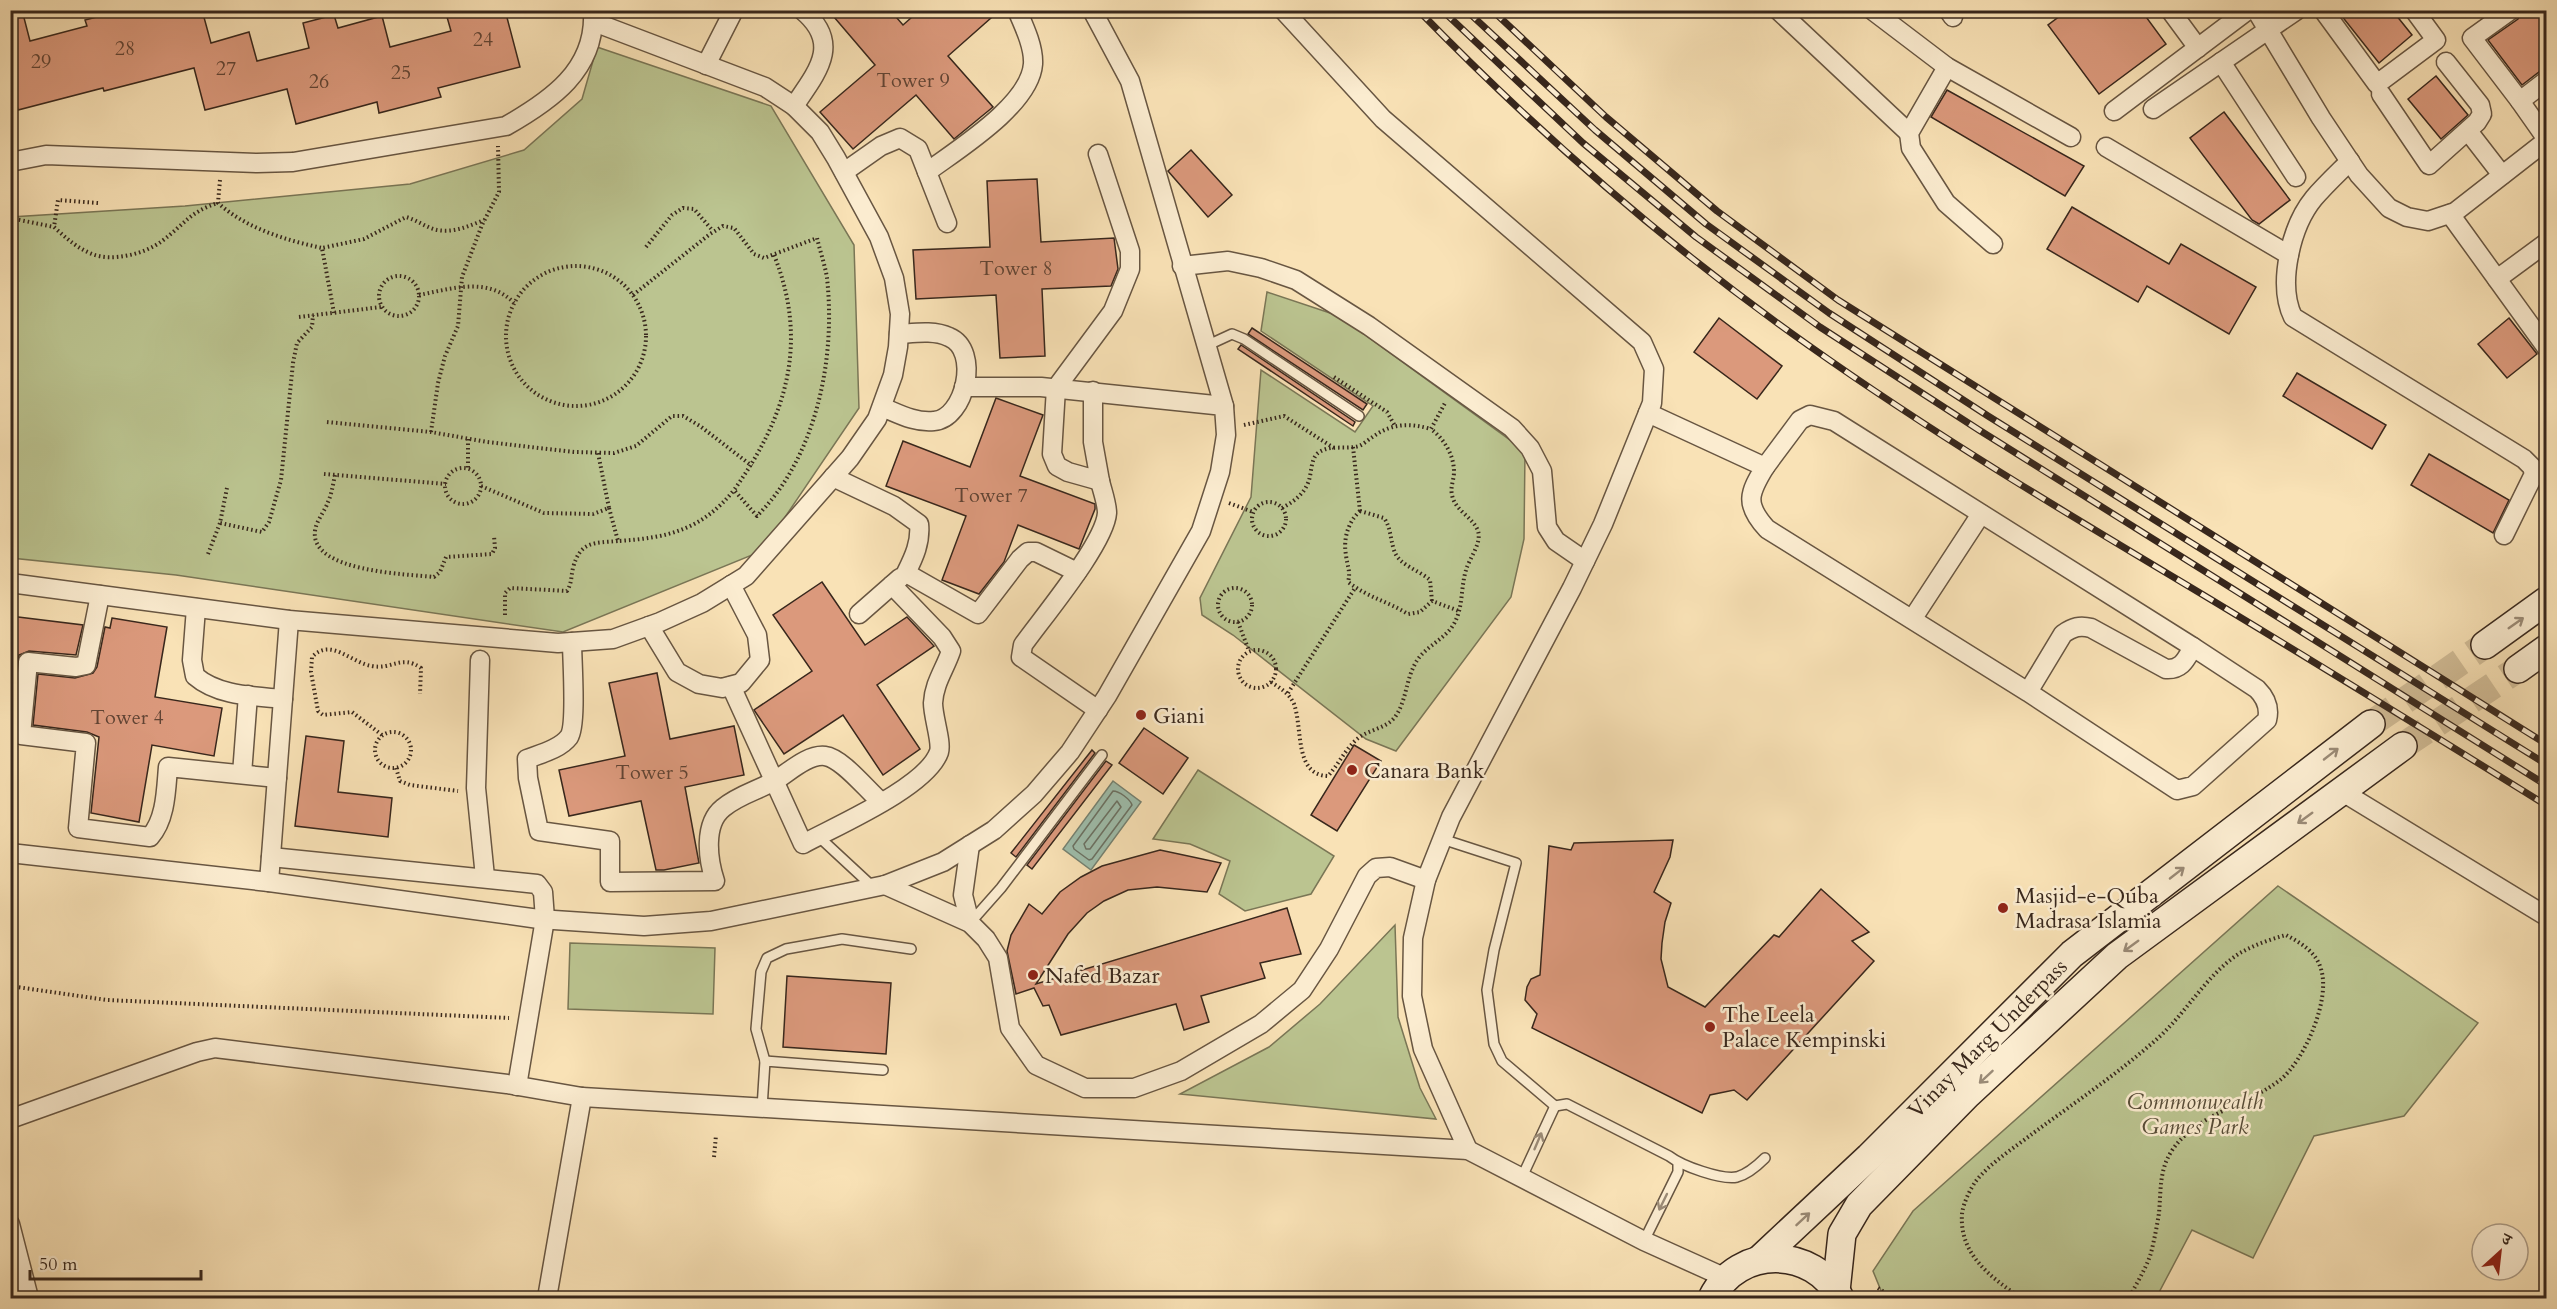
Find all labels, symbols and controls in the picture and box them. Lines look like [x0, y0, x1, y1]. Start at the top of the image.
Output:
house number: 24 [473, 26, 493, 53]
house number: 28 [115, 35, 135, 62]
house number: 29 [31, 48, 51, 75]
house number: 27 [216, 55, 236, 82]
house number: 25 [391, 59, 411, 86]
house number: Tower 9 [876, 67, 950, 94]
house number: 26 [309, 68, 329, 95]
house number: Tower 8 [979, 255, 1053, 282]
house number: Tower 7 [954, 482, 1028, 509]
one-way arrow [2507, 617, 2523, 629]
place label: Giani [1153, 701, 1205, 731]
house number: Tower 4 [90, 704, 164, 731]
marker: Giani [1134, 708, 1148, 722]
one-way arrow [2323, 748, 2339, 761]
place label: Canara Bank [1364, 756, 1485, 786]
house number: Tower 5 [615, 759, 689, 786]
marker: Canara Bank [1345, 763, 1359, 777]
one-way arrow [2297, 812, 2313, 824]
one-way arrow [2168, 867, 2184, 880]
place label: Masjid-e-Quba Madrasa Islamia [2015, 881, 2162, 936]
marker: Masjid-e-Quba Madrasa Islamia [1996, 901, 2010, 915]
one-way arrow [2123, 940, 2139, 952]
street label: Vinay Marg Underpass [1901, 952, 2074, 1125]
place label: Nafed Bazar [1045, 961, 1160, 991]
marker: Nafed Bazar [1026, 968, 1040, 982]
place label: The Leela Palace Kempinski [1722, 1000, 1886, 1055]
marker: The Leela Palace Kempinski [1703, 1020, 1717, 1034]
one-way arrow [1979, 1070, 1994, 1084]
park label: Commonwealth Games Park [2127, 1087, 2264, 1142]
one-way arrow [1533, 1132, 1544, 1151]
one-way arrow [1657, 1193, 1668, 1211]
one-way arrow [1795, 1212, 1810, 1226]
north arrow [2470, 1222, 2530, 1282]
text: उ [2497, 1227, 2517, 1252]
scale bar [30, 1243, 201, 1281]
text: 50 m [39, 1252, 78, 1277]

